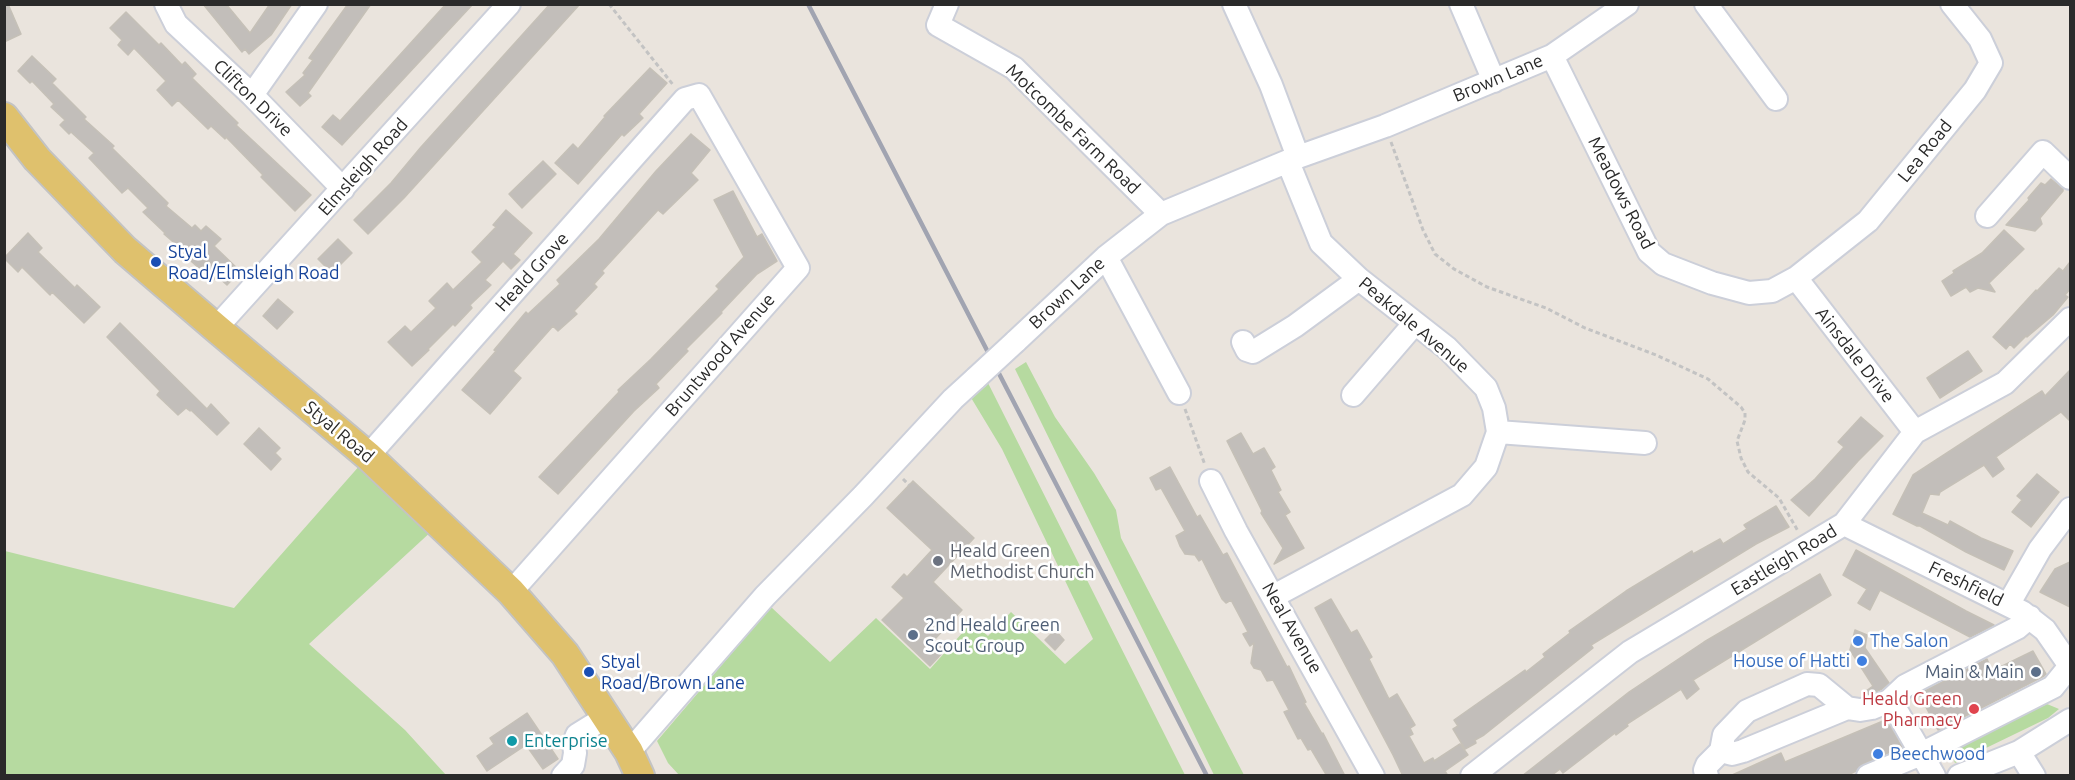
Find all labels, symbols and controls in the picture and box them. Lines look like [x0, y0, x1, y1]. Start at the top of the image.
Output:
street label: Brown Lane [1450, 49, 1546, 107]
street label: Clifton Drive [209, 55, 297, 141]
street label: Motcombe Farm Road [1001, 59, 1145, 199]
street label: Elmsleigh Road [314, 114, 412, 220]
street label: Lea Road [1893, 115, 1957, 187]
street label: Meadows Road [1583, 133, 1659, 253]
street label: Heald Grove [491, 228, 573, 316]
place label: Styal Road/Elmsleigh Road [168, 241, 340, 284]
street label: Brown Lane [1025, 252, 1109, 334]
marker: Styal Road/Elmsleigh Road [149, 255, 163, 269]
street label: Peakdale Avenue [1354, 273, 1474, 377]
street label: Bruntwood Avenue [661, 289, 779, 421]
street label: Ainsdale Drive [1811, 303, 1899, 407]
street label: Styal Road [300, 396, 378, 468]
street label: Eastleigh Road [1727, 520, 1841, 600]
place label: Heald Green Methodist Church [950, 540, 1094, 582]
marker: Heald Green Methodist Church [931, 554, 945, 568]
street label: Freshfield [1925, 557, 2007, 611]
street label: Neal Avenue [1257, 579, 1327, 677]
place label: 2nd Heald Green Scout Group [925, 614, 1060, 656]
marker: 2nd Heald Green Scout Group [906, 628, 920, 642]
place label: The Salon [1870, 630, 1949, 652]
marker: The Salon [1851, 634, 1865, 648]
place label: House of Hatti [1733, 650, 1850, 672]
place label: Styal Road/Brown Lane [601, 651, 745, 694]
marker: House of Hatti [1855, 654, 1869, 668]
place label: Main & Main [1925, 661, 2024, 683]
marker: Styal Road/Brown Lane [582, 665, 596, 679]
marker: Main & Main [2029, 665, 2043, 679]
place label: Heald Green Pharmacy [1862, 688, 1962, 730]
marker: Heald Green Pharmacy [1967, 702, 1981, 716]
place label: Enterprise [524, 730, 608, 752]
marker: Enterprise [505, 734, 519, 748]
place label: Beechwood [1890, 743, 1985, 765]
marker: Beechwood [1871, 747, 1885, 761]

